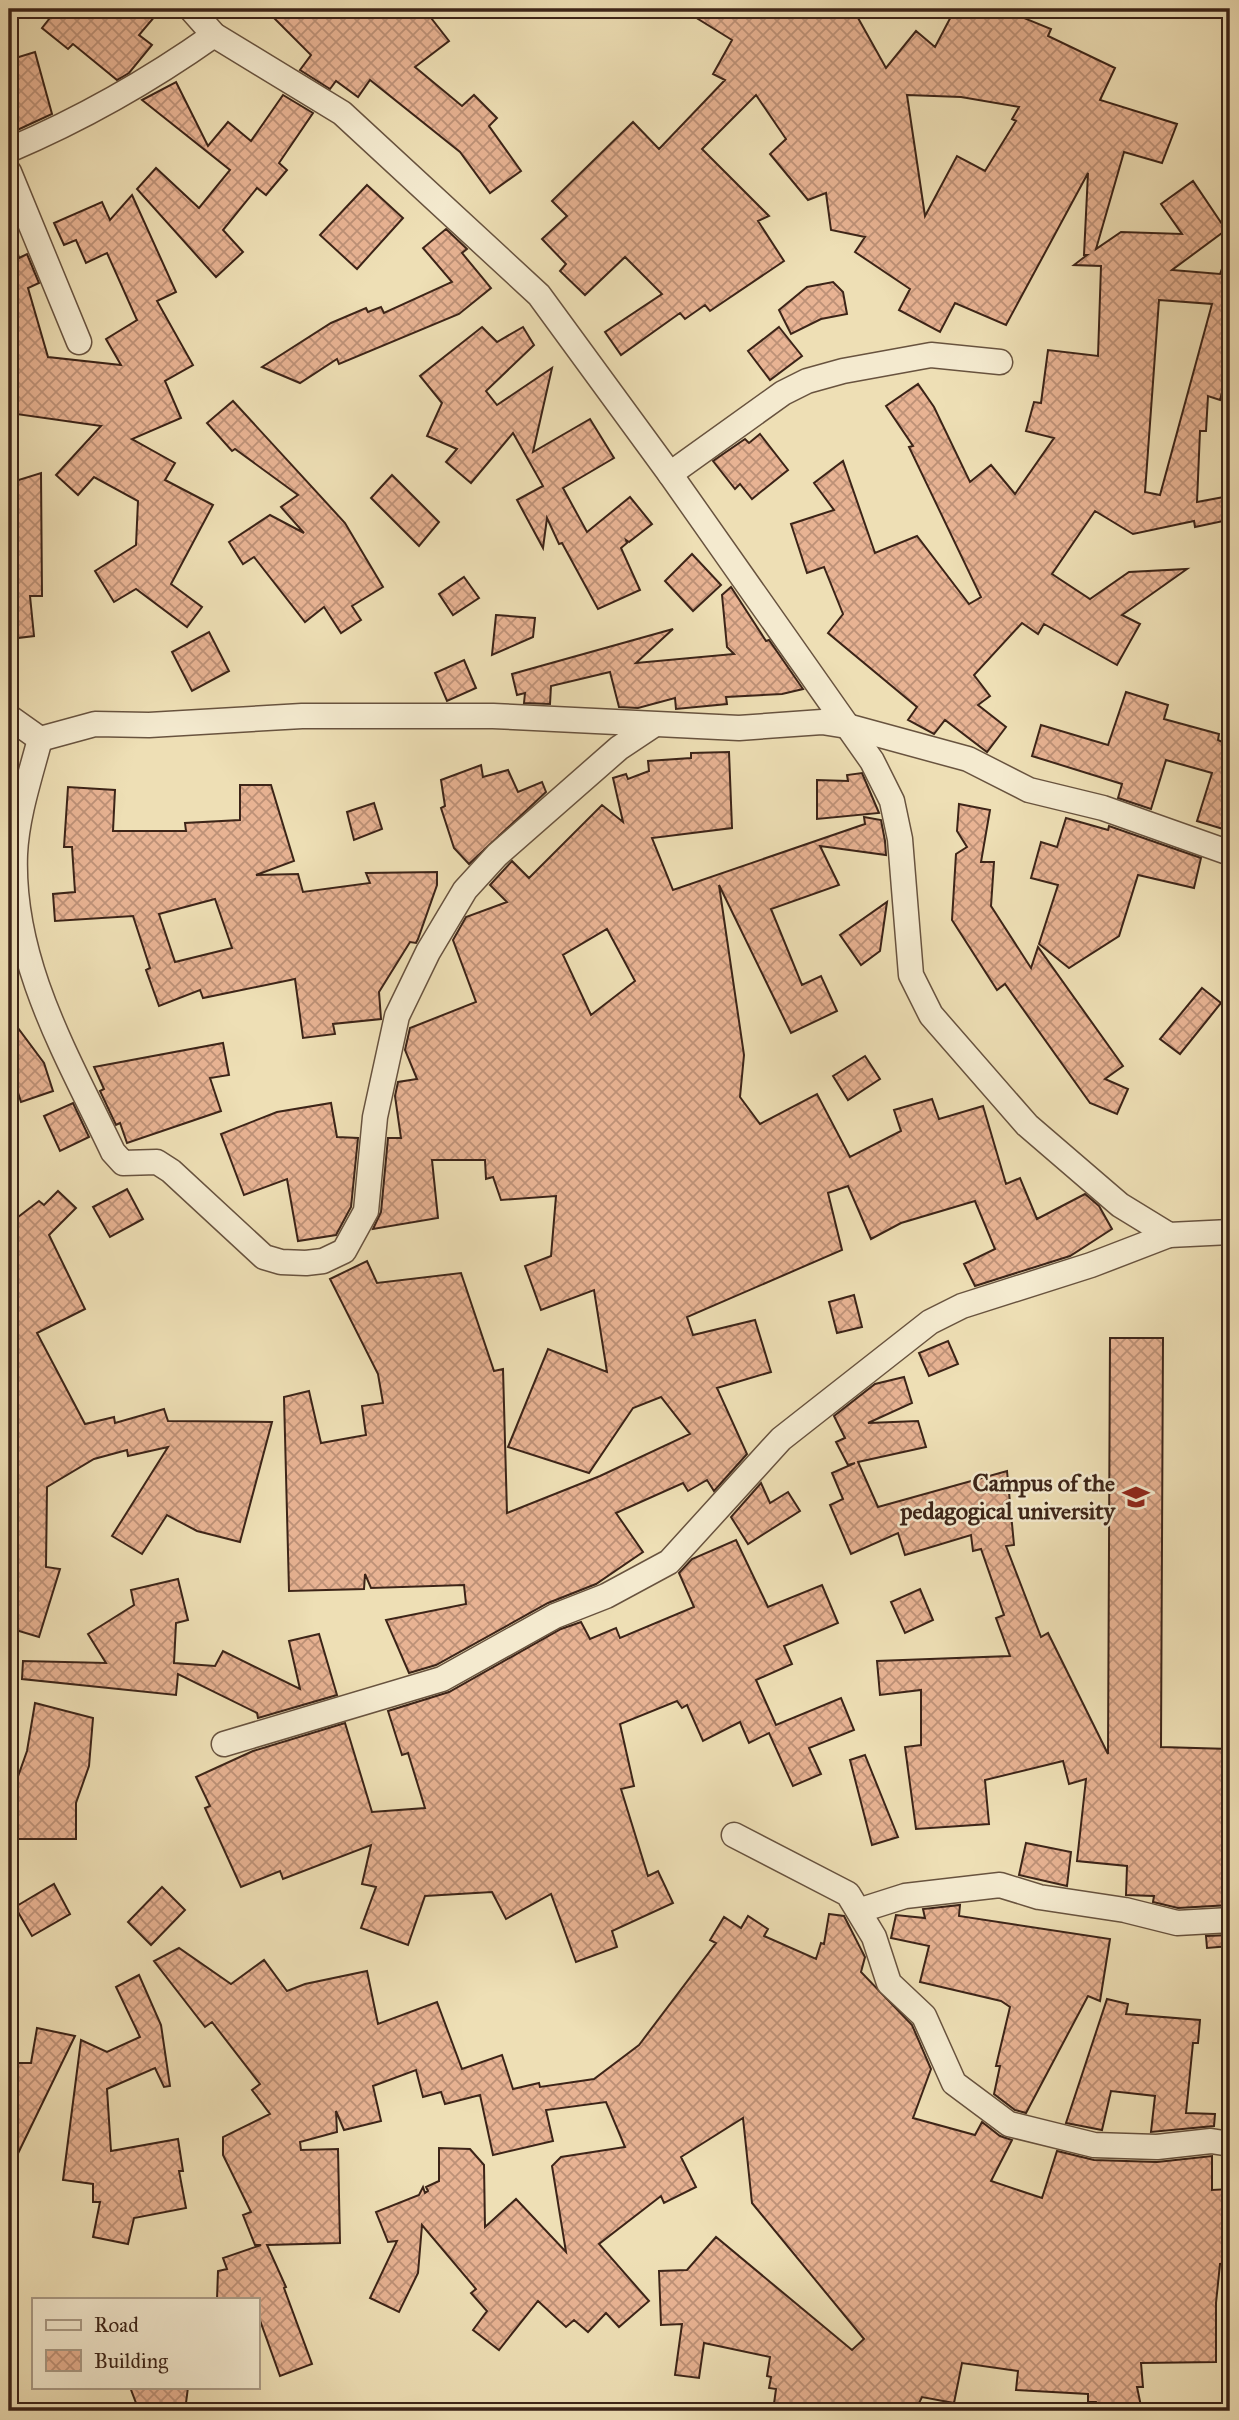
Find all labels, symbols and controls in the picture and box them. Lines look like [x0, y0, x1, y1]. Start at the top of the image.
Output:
place label: Campus of the pedagogical university [899, 1468, 1117, 1526]
school or university icon: Campus of the pedagogical university [1121, 1482, 1151, 1512]
legend [32, 2298, 259, 2388]
text: Road [94, 2312, 139, 2338]
text: Building [94, 2348, 168, 2374]

